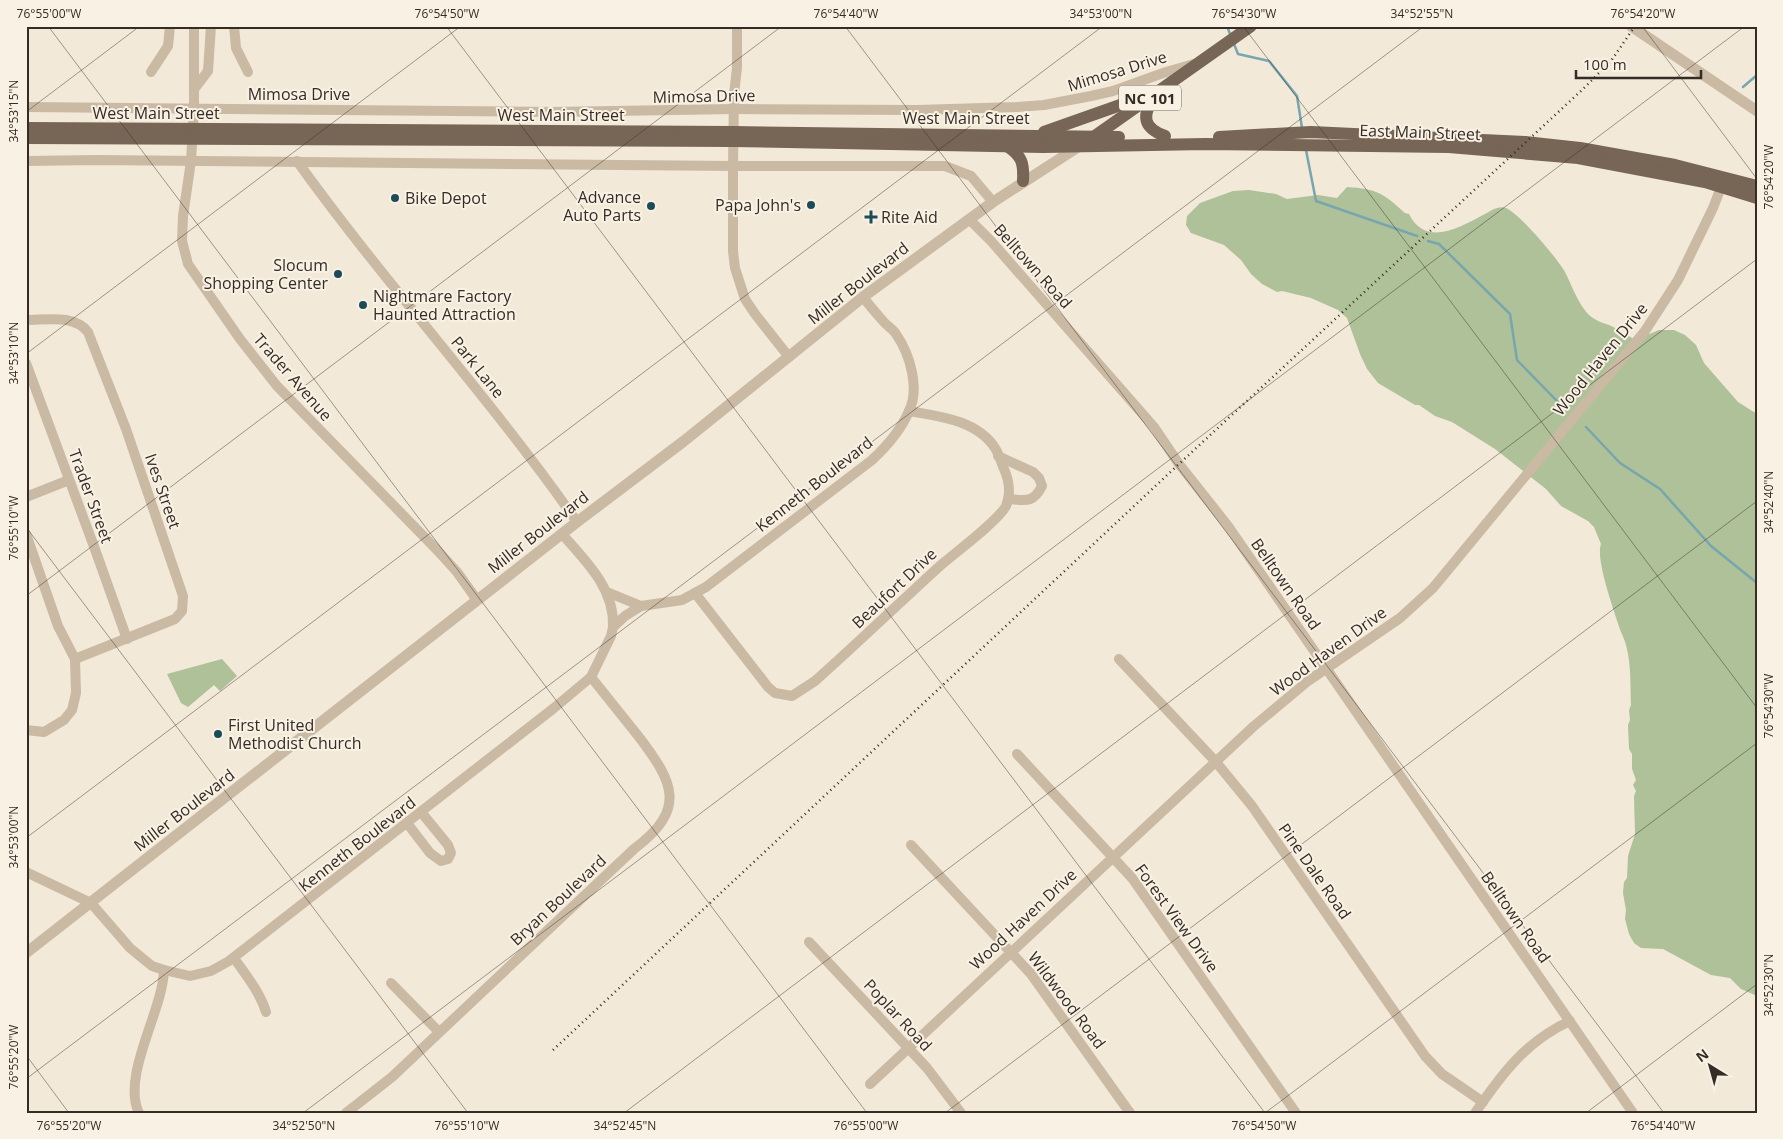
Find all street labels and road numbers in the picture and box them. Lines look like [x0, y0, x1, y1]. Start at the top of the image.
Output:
street label: Mimosa Drive [1065, 45, 1169, 97]
street label: Mimosa Drive [248, 83, 350, 105]
street label: Mimosa Drive [652, 84, 756, 108]
road number: NC 101 [1119, 86, 1181, 110]
street label: West Main Street [92, 102, 220, 124]
street label: West Main Street [497, 104, 625, 126]
street label: West Main Street [902, 107, 1030, 129]
street label: East Main Street [1359, 119, 1481, 145]
street label: Belltown Road [989, 219, 1077, 313]
street label: Miller Boulevard [803, 237, 913, 329]
street label: Wood Haven Drive [1548, 298, 1652, 420]
street label: Trader Avenue [249, 328, 337, 426]
street label: Park Lane [446, 331, 510, 403]
street label: Kenneth Boulevard [751, 431, 877, 537]
street label: Trader Street [64, 446, 118, 546]
street label: Ives Street [140, 451, 186, 532]
street label: Miller Boulevard [483, 486, 593, 578]
street label: Belltown Road [1246, 534, 1326, 634]
street label: Beaufort Drive [847, 543, 941, 633]
street label: Wood Haven Drive [1265, 601, 1391, 701]
street label: Miller Boulevard [129, 764, 239, 856]
street label: Kenneth Boulevard [294, 791, 420, 897]
street label: Pine Dale Road [1274, 819, 1356, 923]
street label: Bryan Boulevard [505, 850, 611, 950]
street label: Forest View Drive [1130, 859, 1224, 977]
street label: Wood Haven Drive [965, 864, 1081, 974]
street label: Belltown Road [1476, 867, 1556, 967]
street label: Wildwood Road [1023, 947, 1111, 1053]
street label: Poplar Road [859, 974, 937, 1056]

